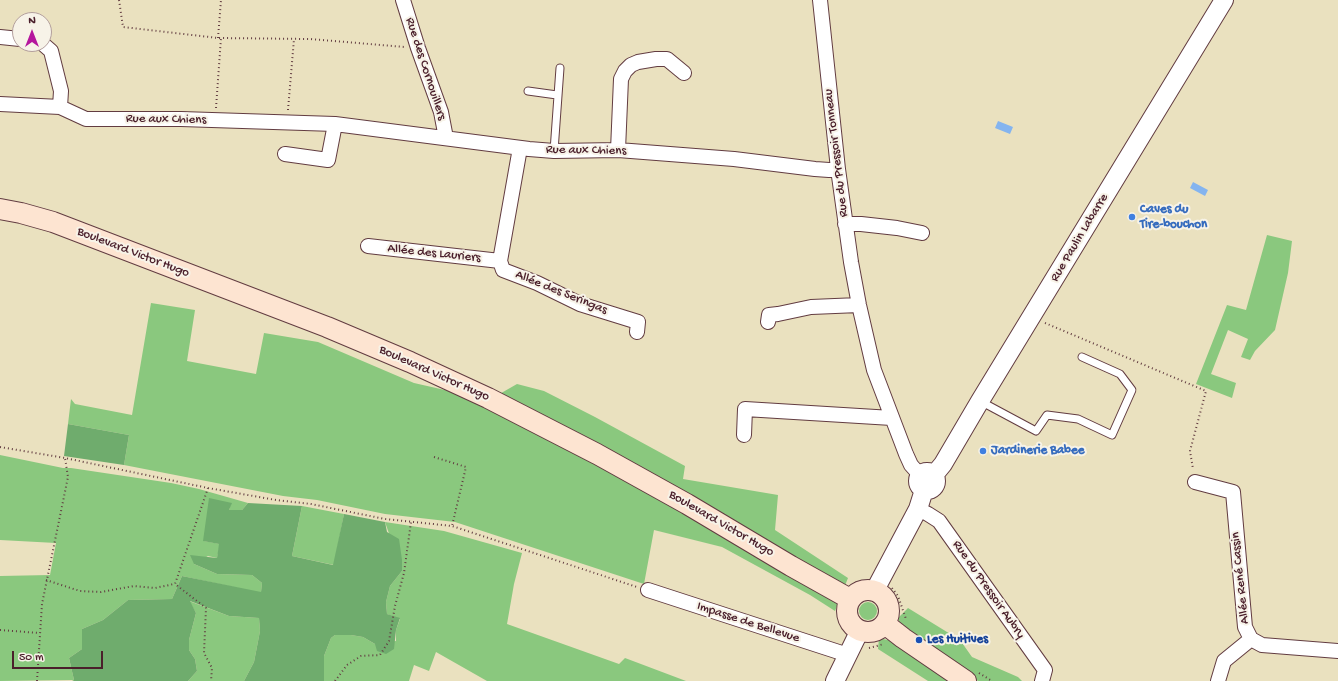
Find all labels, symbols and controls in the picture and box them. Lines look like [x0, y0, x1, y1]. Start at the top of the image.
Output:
north arrow [12, 12, 52, 52]
text: N [28, 15, 36, 27]
street label: Rue des Cornouillers [401, 16, 449, 122]
street label: Rue du Pressoir Tonneau [821, 88, 853, 218]
street label: Rue aux Chiens [126, 111, 206, 129]
street label: Rue aux Chiens [546, 142, 626, 160]
street label: Rue Paulin Labarre [1048, 191, 1112, 285]
place label: Caves du Tire-bouchon [1140, 202, 1207, 233]
marker: Caves du Tire-bouchon [1127, 212, 1137, 222]
street label: Boulevard Victor Hugo [75, 224, 191, 282]
street label: Allée des Lauriers [387, 241, 481, 267]
street label: Allée des Seringas [513, 267, 609, 319]
street label: Boulevard Victor Hugo [376, 343, 492, 405]
place label: Jardinerie Babee [991, 443, 1084, 459]
marker: Jardinerie Babee [978, 446, 988, 456]
street label: Boulevard Victor Hugo [665, 487, 777, 561]
street label: Allée René Cassin [1228, 531, 1254, 625]
street label: Rue du Pressoir Aubry [948, 538, 1028, 642]
street label: Impasse de Bellevue [695, 599, 801, 647]
place label: Les Huitives [927, 632, 988, 648]
marker: Les Huitives [914, 635, 924, 645]
scale bar [14, 643, 105, 669]
text: 50 m [19, 651, 44, 665]

